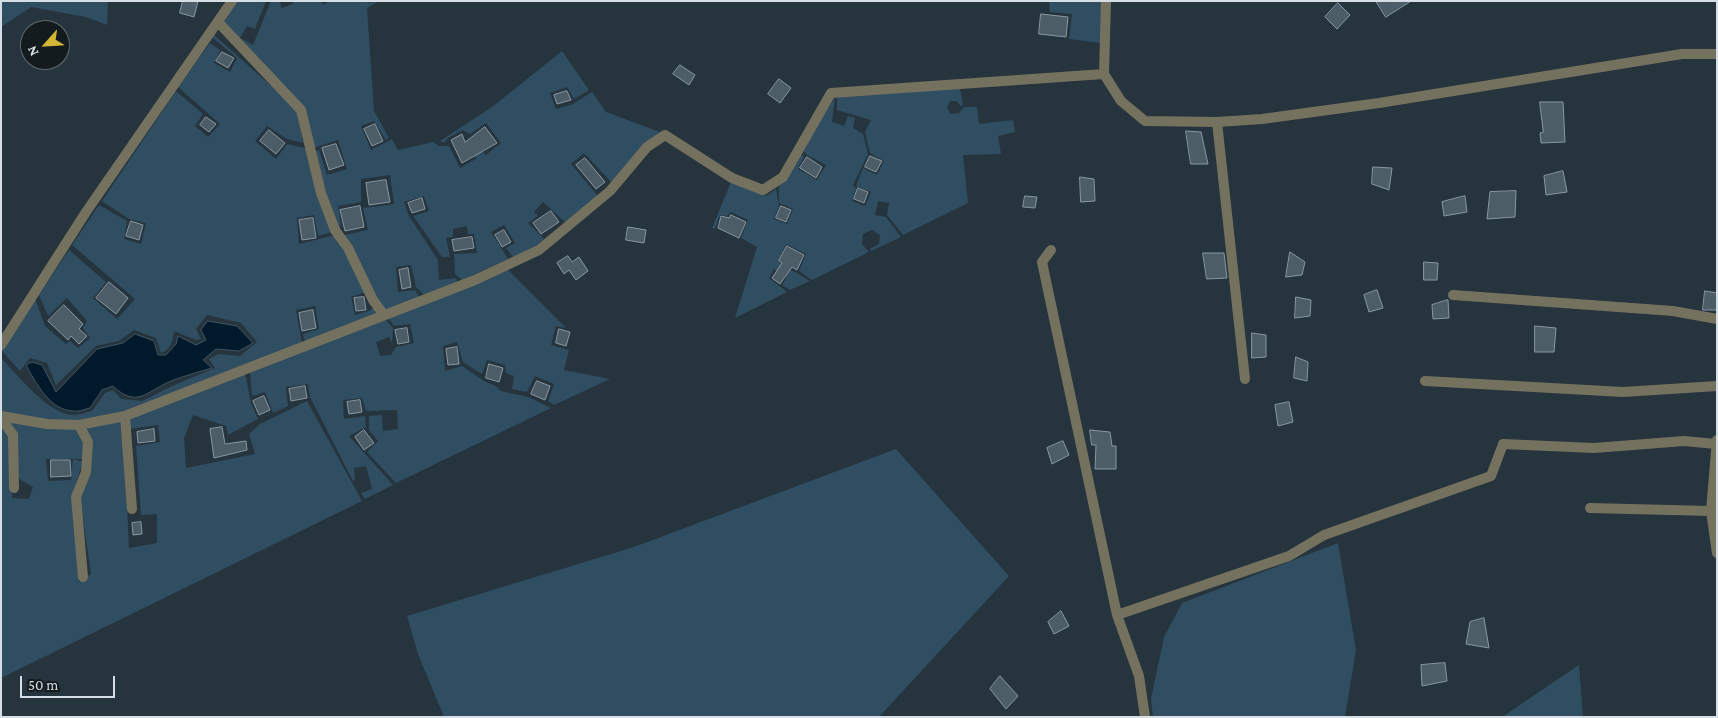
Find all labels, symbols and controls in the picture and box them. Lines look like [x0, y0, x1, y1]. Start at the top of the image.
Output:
north arrow [20, 20, 70, 70]
text: N [23, 43, 42, 59]
scale bar [22, 666, 118, 698]
text: 50 m [28, 677, 58, 693]

